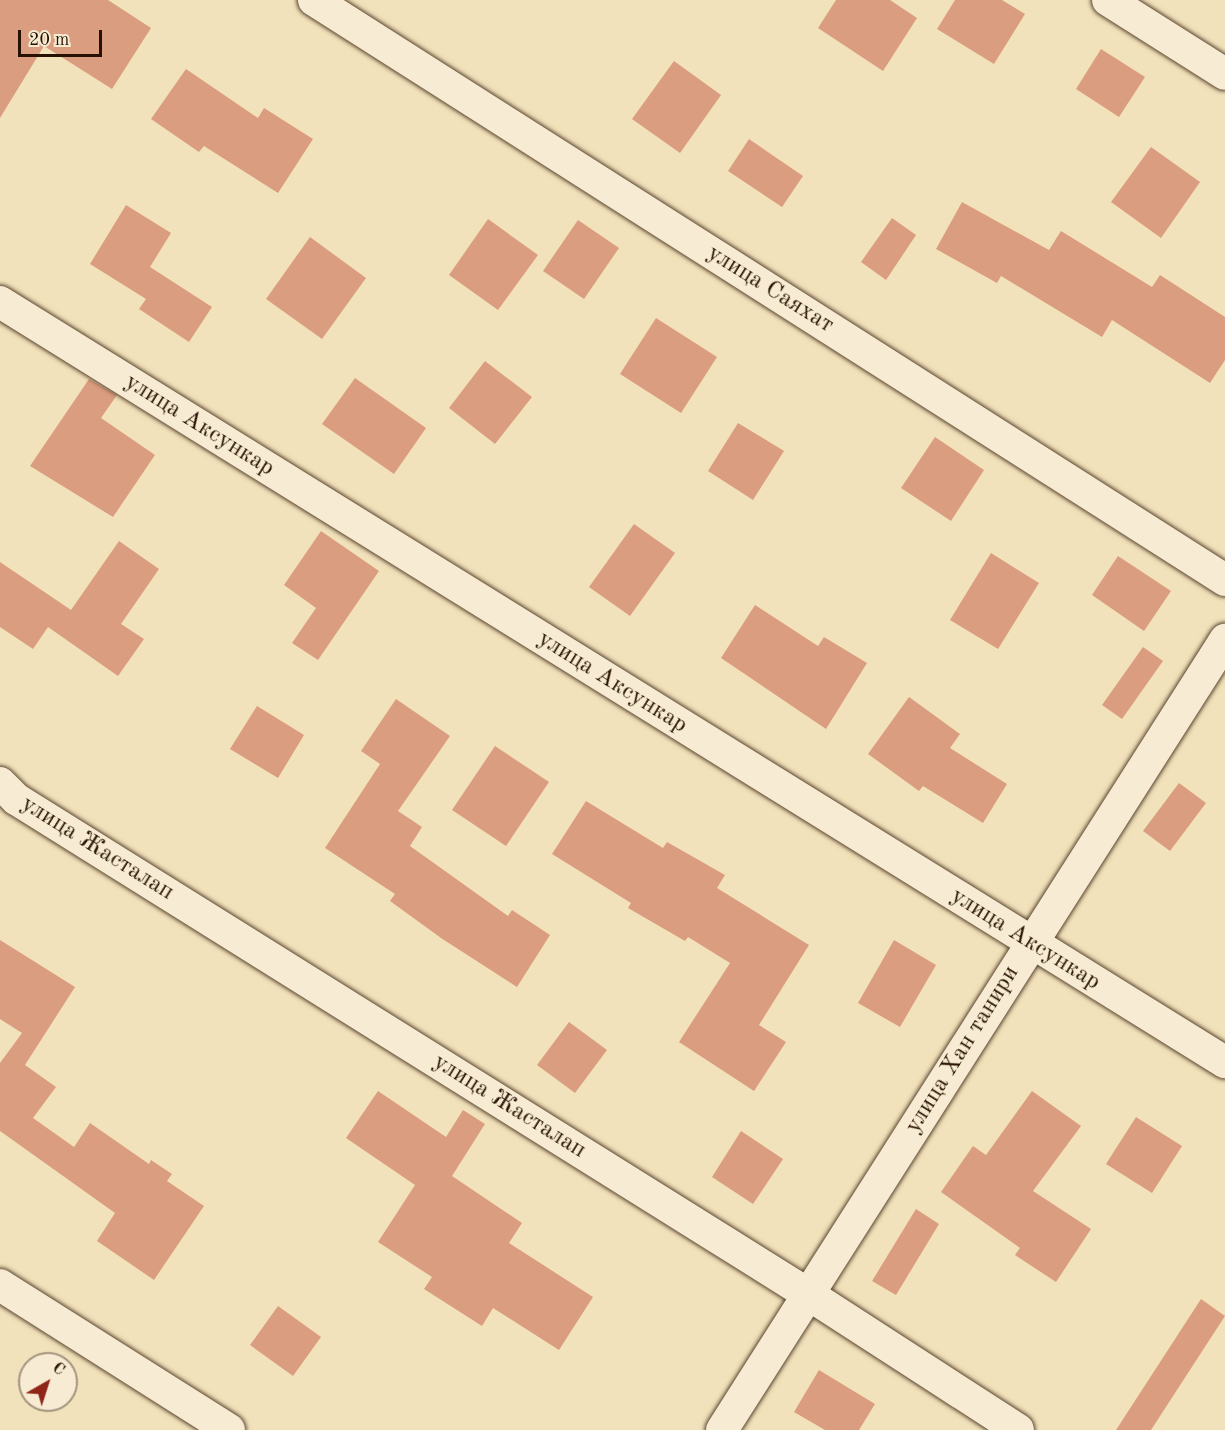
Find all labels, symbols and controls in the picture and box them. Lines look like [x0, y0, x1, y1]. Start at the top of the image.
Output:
scale bar [21, 18, 105, 56]
text: 20 m [29, 31, 69, 49]
street label: улица Саяхат [701, 240, 839, 340]
street label: улица Аксункар [119, 368, 279, 484]
street label: улица Аксункар [532, 625, 692, 741]
street label: улица Жасталап [15, 790, 179, 908]
street label: улица Аксункар [945, 882, 1105, 998]
street label: улица Хан танири [900, 961, 1026, 1139]
street label: улица Жасталап [427, 1048, 591, 1166]
north arrow [18, 1352, 78, 1412]
text: С [49, 1360, 67, 1379]

